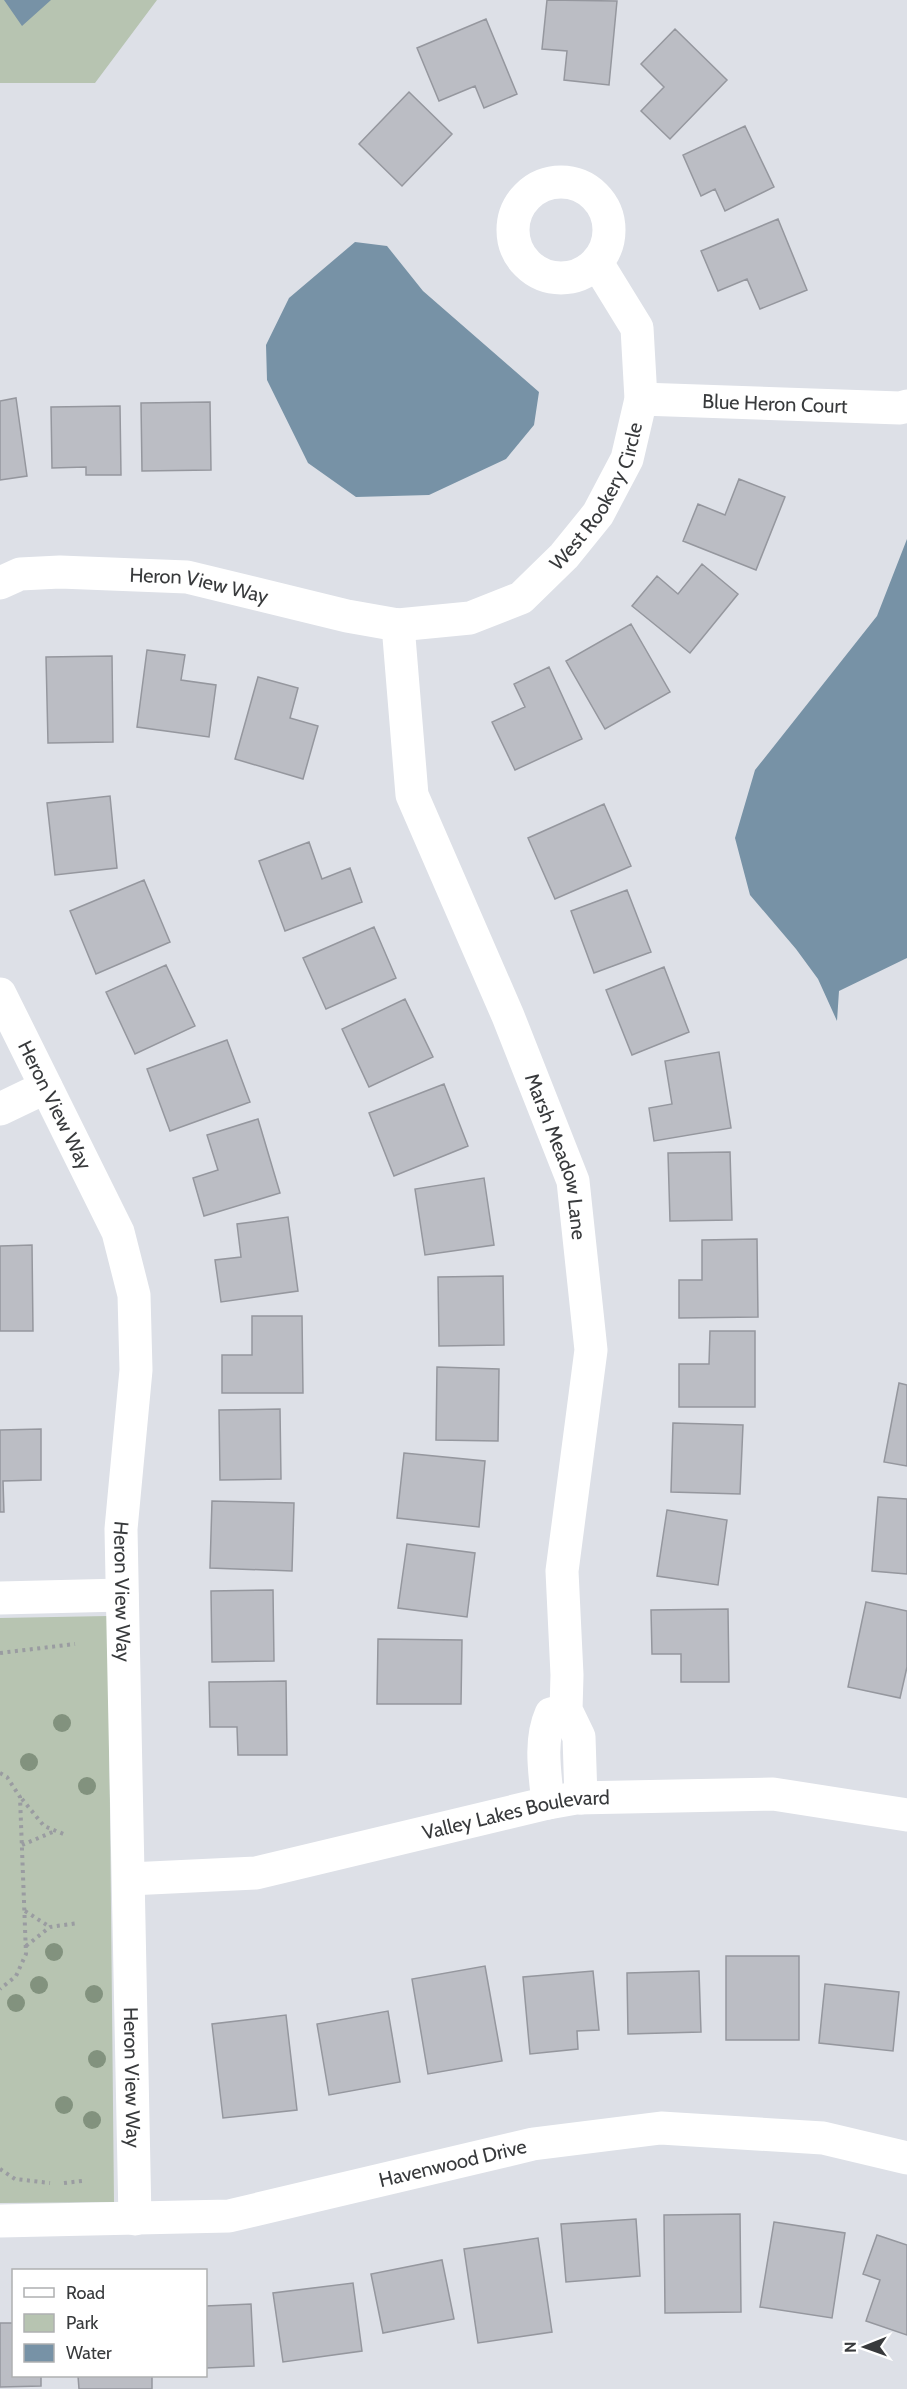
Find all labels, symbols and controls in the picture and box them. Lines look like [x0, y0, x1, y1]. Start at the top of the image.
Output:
street label: Blue Heron Court [702, 389, 848, 418]
street label: West Rookery Circle [545, 420, 647, 575]
street label: Heron View Way [129, 563, 271, 608]
street label: Heron View Way [13, 1037, 97, 1174]
street label: Marsh Meadow Lane [520, 1070, 591, 1241]
street label: Heron View Way [108, 1520, 136, 1662]
street label: Valley Lakes Boulevard [420, 1785, 610, 1845]
street label: Heron View Way [119, 2007, 146, 2148]
street label: Havenwood Drive [376, 2134, 529, 2192]
legend [12, 2269, 207, 2377]
text: Road [66, 2282, 105, 2304]
text: Park [66, 2312, 99, 2334]
north arrow [835, 2317, 895, 2377]
text: N [841, 2341, 860, 2353]
text: Water [66, 2342, 112, 2364]

